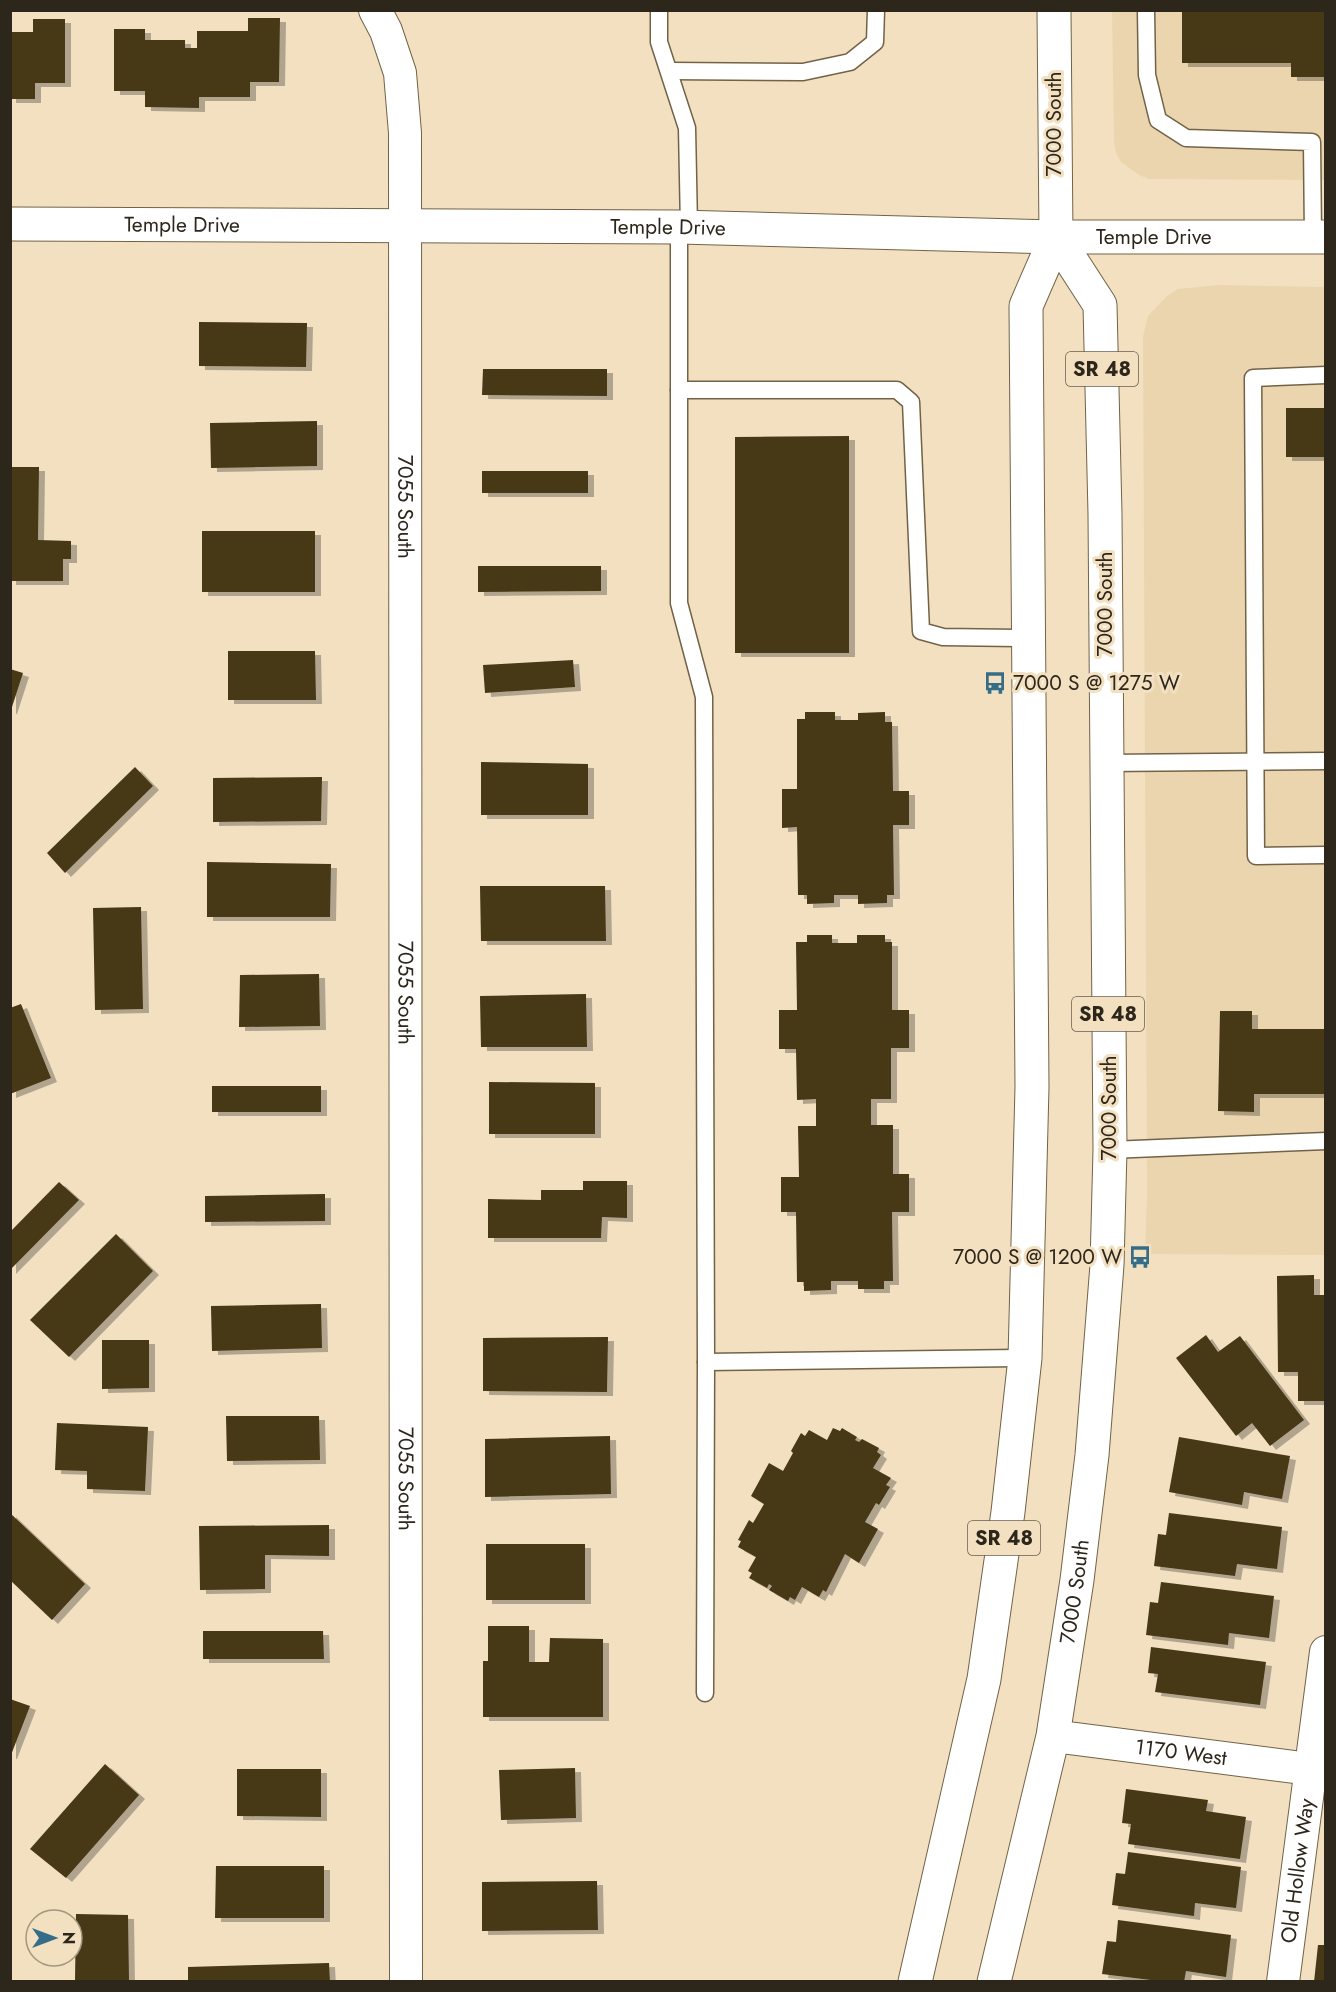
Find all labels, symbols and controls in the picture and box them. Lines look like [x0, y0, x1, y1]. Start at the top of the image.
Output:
street label: 7000 South [1039, 71, 1069, 177]
street label: Temple Drive [124, 210, 240, 240]
street label: Temple Drive [610, 212, 726, 243]
street label: Temple Drive [1096, 222, 1212, 252]
road number: SR 48 [1066, 352, 1138, 386]
street label: 7055 South [390, 455, 420, 559]
street label: 7000 South [1090, 551, 1120, 657]
place label: 7000 S @ 1275 W [1013, 668, 1180, 698]
bus stop icon: 7000 S @ 1275 W [982, 670, 1008, 696]
street label: 7055 South [390, 941, 420, 1045]
road number: SR 48 [1072, 997, 1144, 1031]
street label: 7000 South [1094, 1055, 1124, 1161]
place label: 7000 S @ 1200 W [953, 1242, 1122, 1272]
bus stop icon: 7000 S @ 1200 W [1127, 1244, 1153, 1270]
street label: 7055 South [391, 1427, 421, 1531]
road number: SR 48 [968, 1521, 1040, 1555]
street label: 7000 South [1052, 1538, 1097, 1646]
street label: 1170 West [1133, 1732, 1229, 1773]
street label: Old Hollow Way [1273, 1796, 1322, 1945]
north arrow [24, 1908, 84, 1968]
text: N [57, 1932, 80, 1944]

